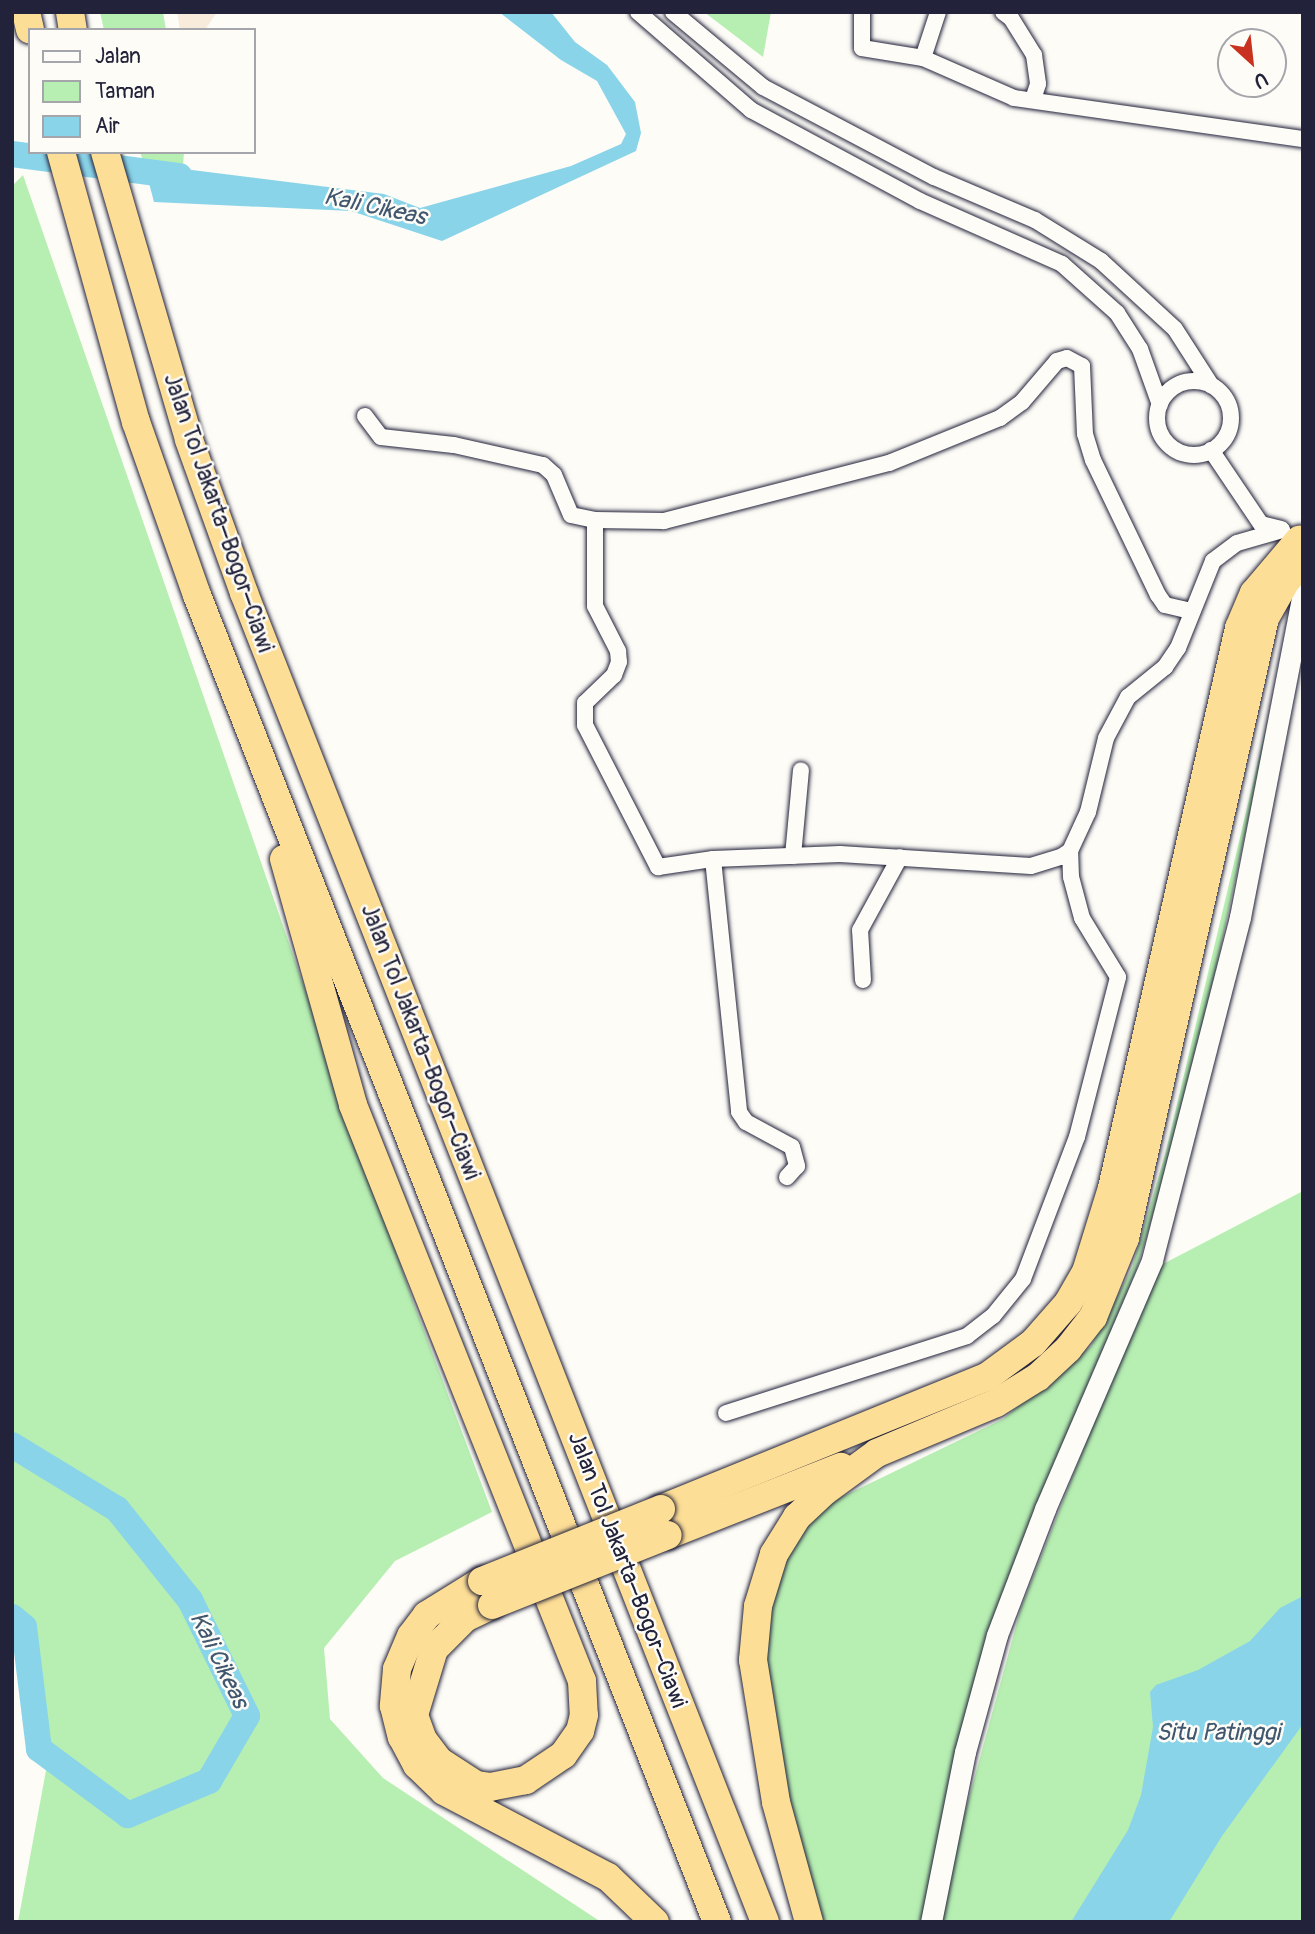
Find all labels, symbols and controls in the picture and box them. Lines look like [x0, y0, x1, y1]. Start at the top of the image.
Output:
legend [28, 28, 256, 154]
north arrow [1217, 28, 1287, 98]
text: Jalan [95, 43, 141, 70]
text: U [1250, 66, 1272, 93]
text: Taman [95, 78, 155, 105]
text: Air [95, 113, 120, 140]
water label: Kali Cikeas [321, 182, 429, 232]
street label: Jalan Tol Jakarta–Bogor–Ciawi [157, 370, 279, 656]
street label: Jalan Tol Jakarta–Bogor–Ciawi [355, 900, 485, 1184]
street label: Jalan Tol Jakarta–Bogor–Ciawi [562, 1428, 692, 1712]
water label: Kali Cikeas [183, 1607, 255, 1713]
water label: Situ Patinggi [1156, 1719, 1280, 1747]

